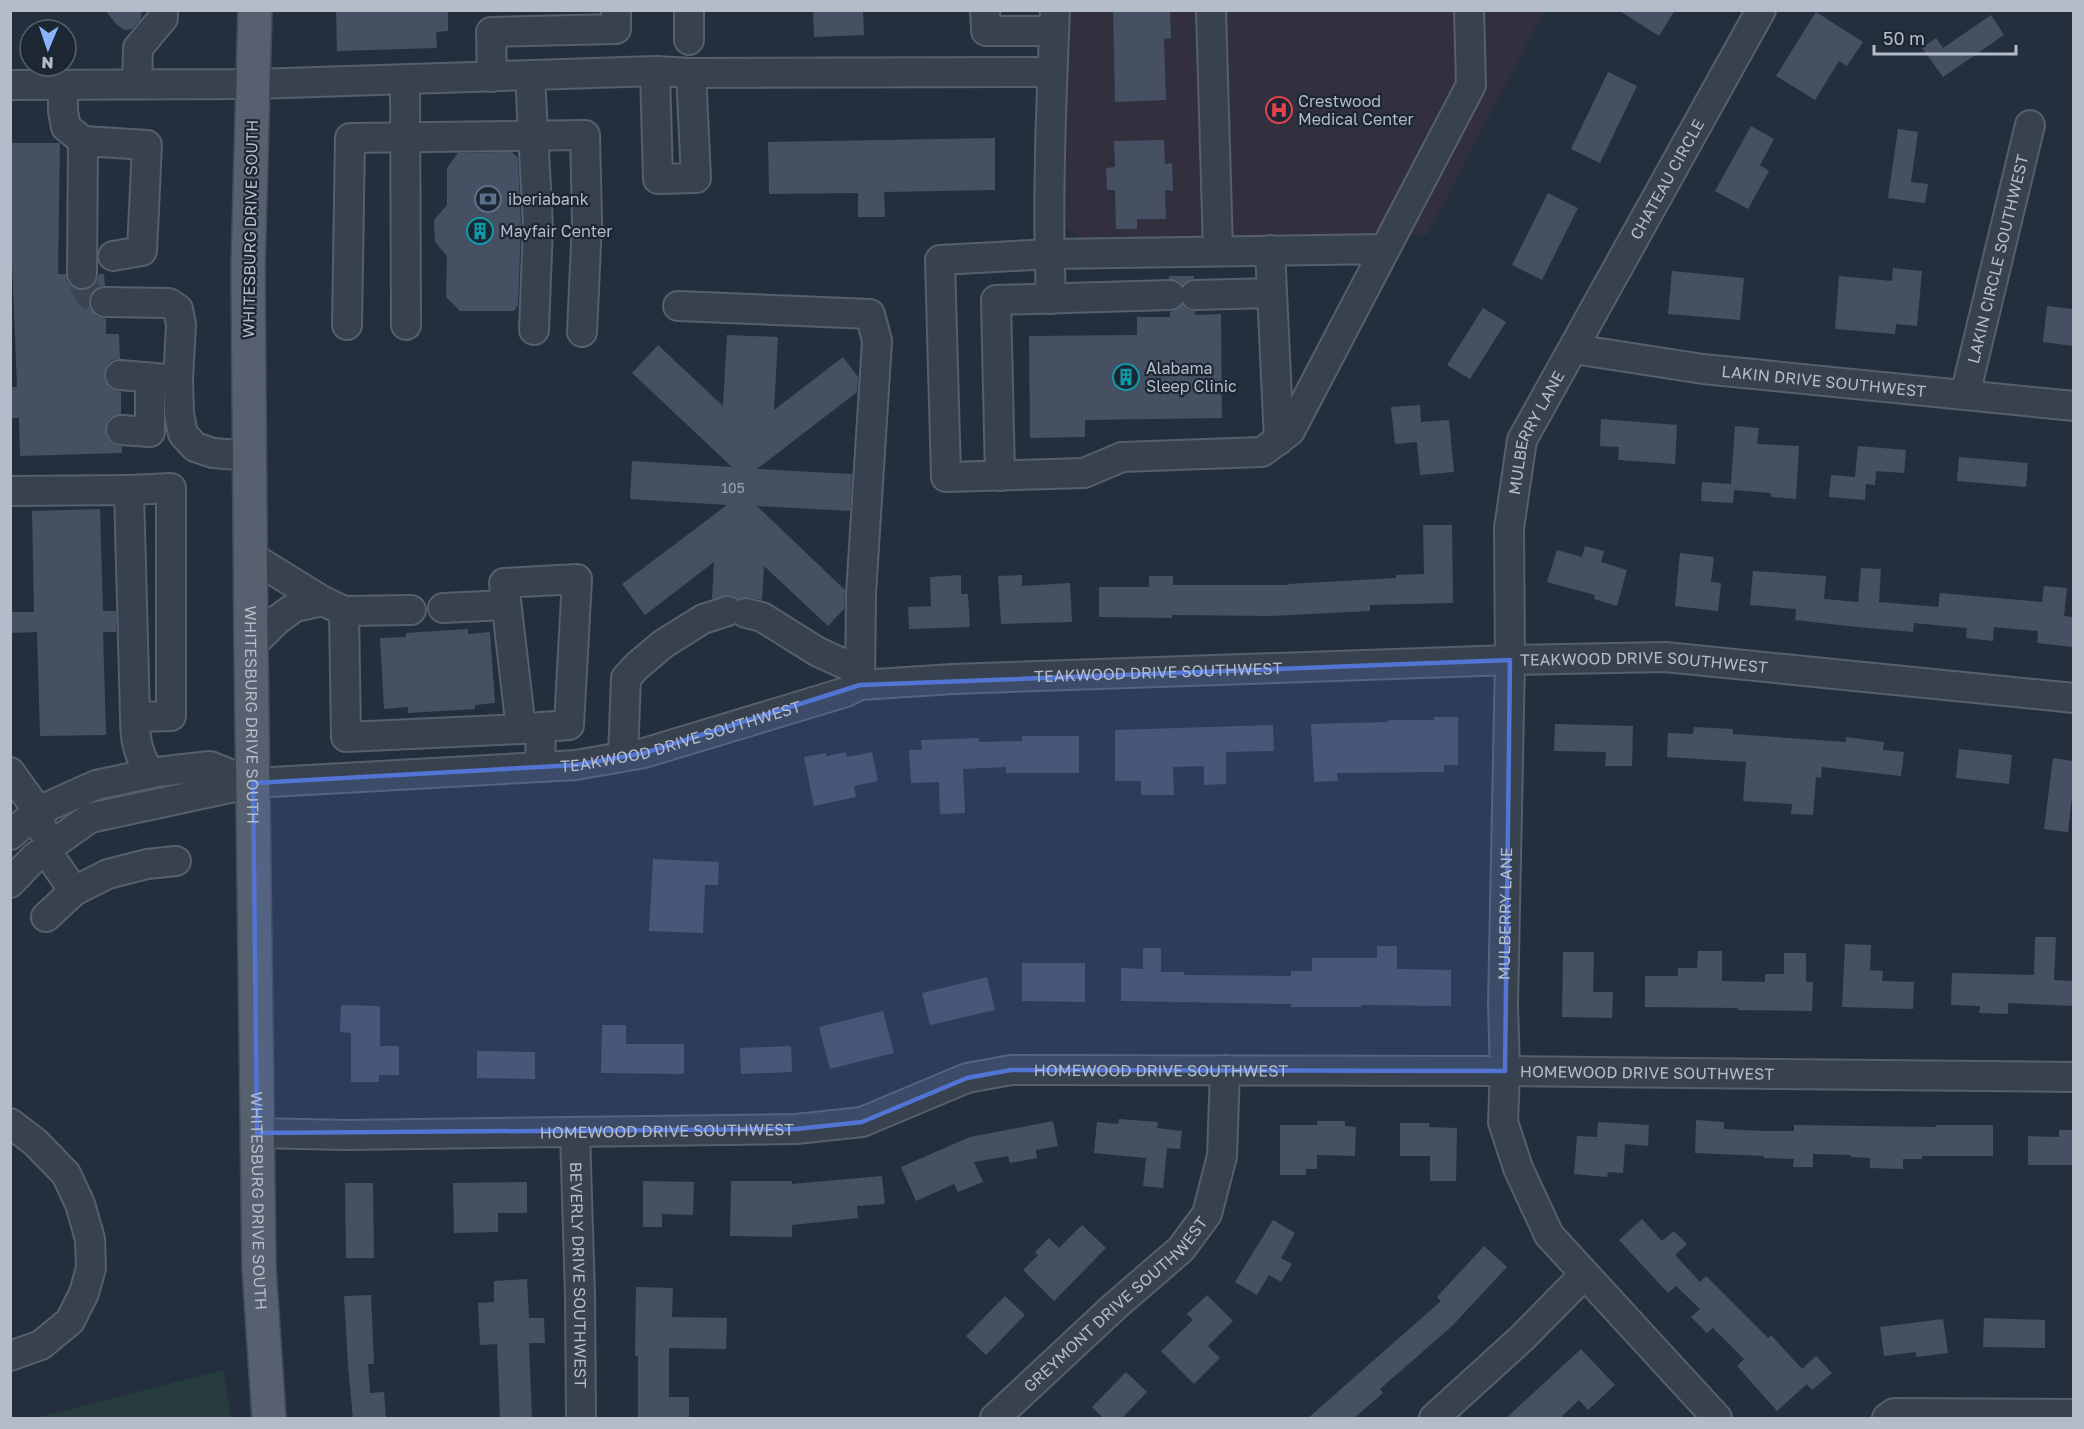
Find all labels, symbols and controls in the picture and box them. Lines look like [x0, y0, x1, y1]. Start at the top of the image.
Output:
north arrow [18, 18, 78, 78]
scale bar [1874, 18, 2016, 56]
text: 50 m [1883, 27, 1925, 49]
text: N [41, 53, 54, 73]
place label: Crestwood Medical Center [1298, 91, 1414, 129]
hospital icon: Crestwood Medical Center [1264, 95, 1294, 125]
street label: CHATEAU CIRCLE [1625, 116, 1708, 243]
street label: WHITESBURG DRIVE SOUTH [238, 120, 262, 338]
street label: LAKIN CIRCLE SOUTHWEST [1963, 152, 2033, 365]
bank icon: iberiabank [473, 184, 503, 214]
place label: iberiabank [508, 189, 589, 209]
building icon: Mayfair Center [465, 216, 495, 246]
place label: Mayfair Center [500, 221, 613, 241]
place label: Alabama Sleep Clinic [1146, 358, 1237, 396]
street label: LAKIN DRIVE SOUTHWEST [1721, 361, 1927, 401]
building icon: Alabama Sleep Clinic [1111, 362, 1141, 392]
street label: MULBERRY LANE [1504, 367, 1569, 496]
house number: 105 [721, 479, 745, 496]
street label: WHITESBURG DRIVE SOUTH [241, 605, 263, 824]
street label: TEAKWOOD DRIVE SOUTHWEST [1520, 647, 1769, 677]
street label: TEAKWOOD DRIVE SOUTHWEST [1034, 658, 1283, 686]
street label: TEAKWOOD DRIVE SOUTHWEST [560, 696, 803, 776]
street label: MULBERRY LANE [1494, 847, 1516, 980]
street label: HOMEWOOD DRIVE SOUTHWEST [1034, 1060, 1288, 1081]
street label: HOMEWOOD DRIVE SOUTHWEST [1520, 1061, 1774, 1084]
street label: WHITESBURG DRIVE SOUTH [247, 1091, 272, 1311]
street label: HOMEWOOD DRIVE SOUTHWEST [540, 1119, 794, 1142]
street label: BEVERLY DRIVE SOUTHWEST [566, 1162, 591, 1388]
street label: GREYMONT DRIVE SOUTHWEST [1019, 1212, 1212, 1396]

